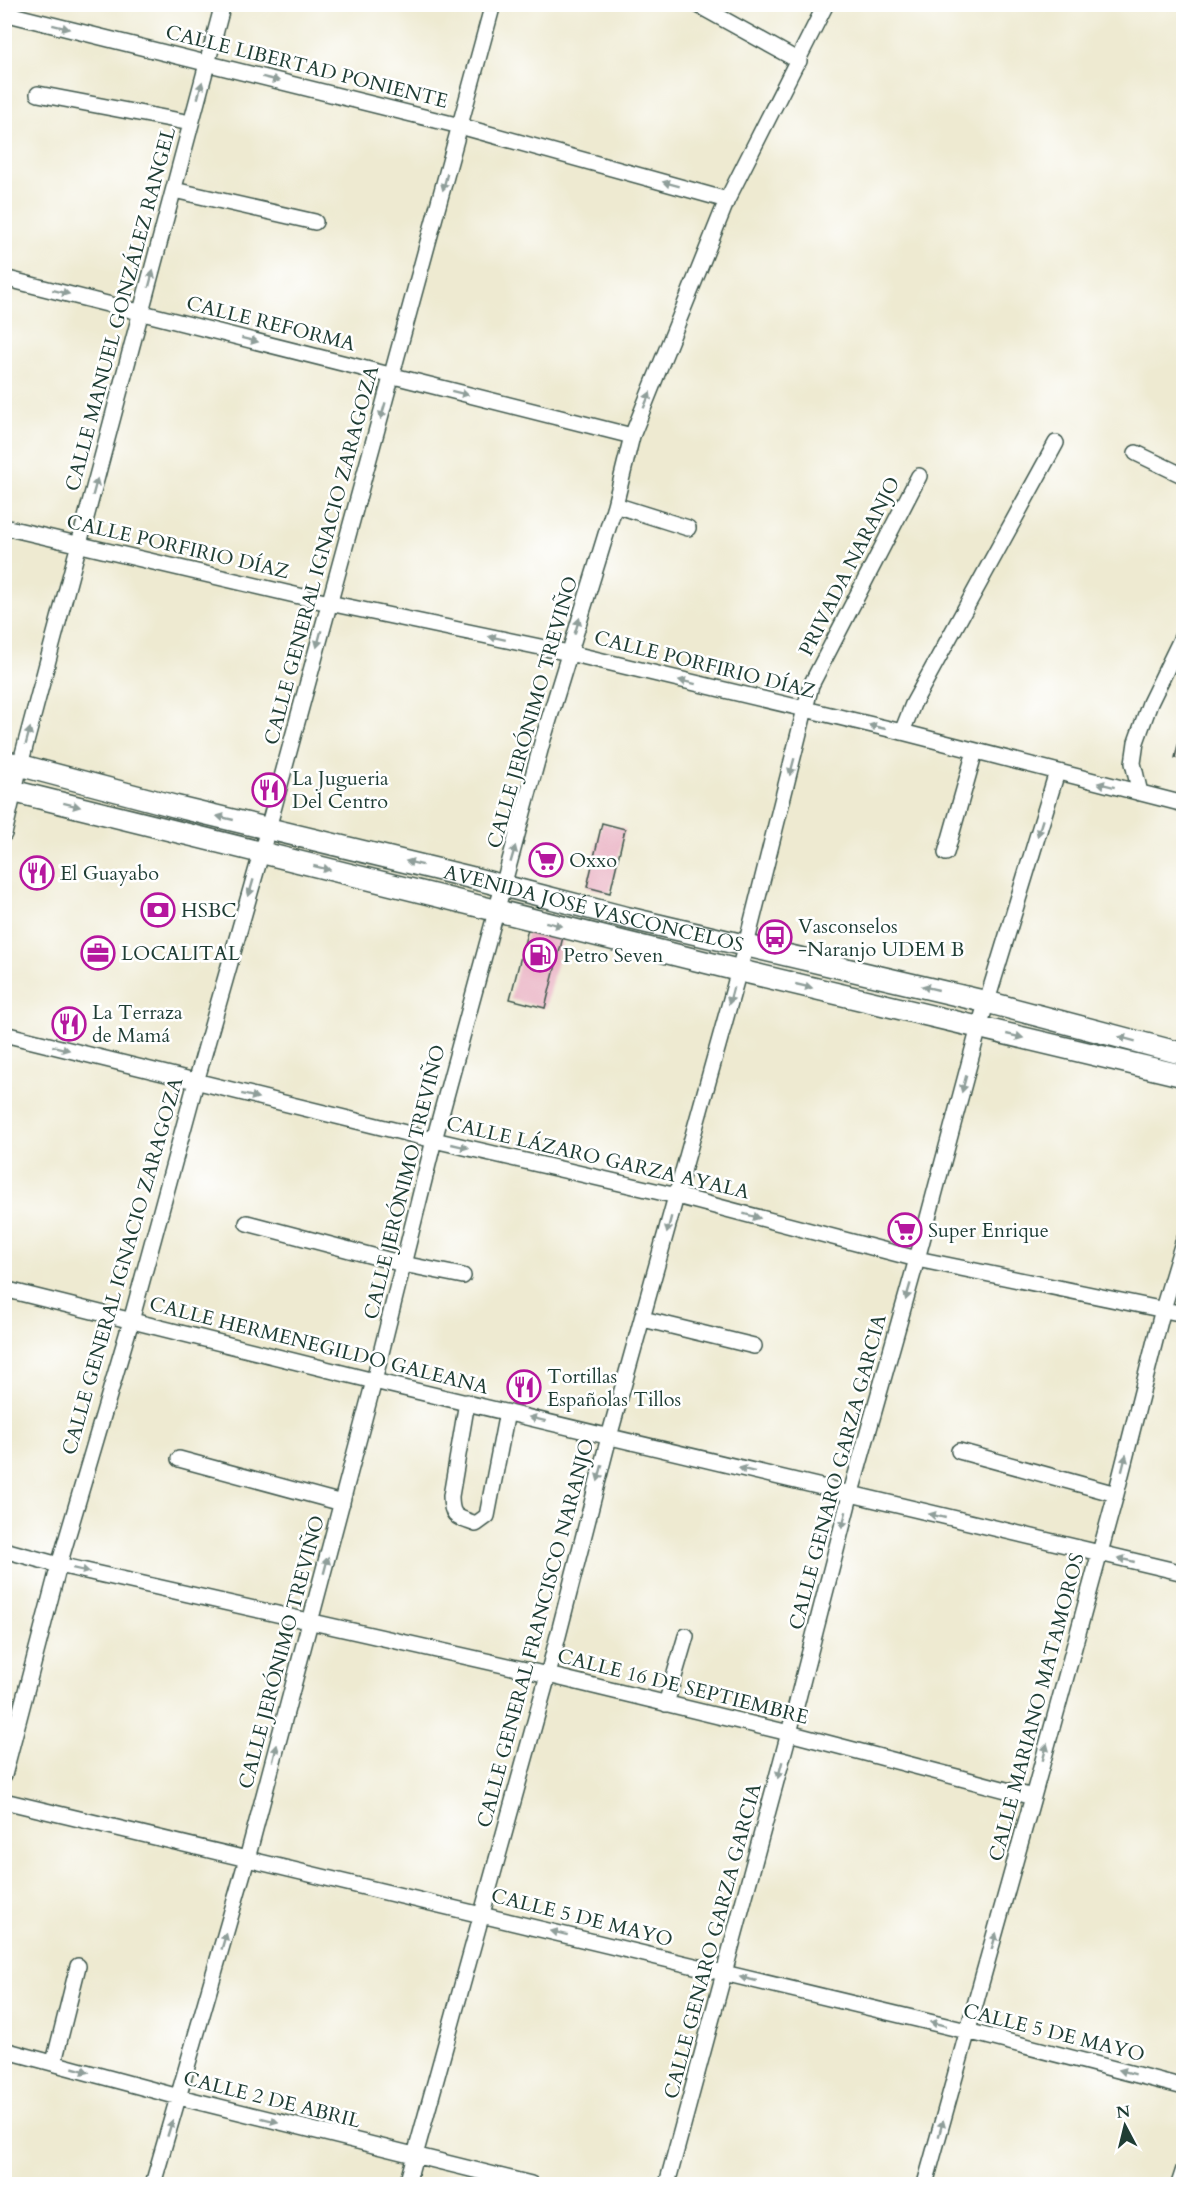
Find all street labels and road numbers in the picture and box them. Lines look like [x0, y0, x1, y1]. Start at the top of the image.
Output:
street label: CALLE LIBERTAD PONIENTE [163, 18, 451, 115]
street label: CALLE MANUEL GONZÁLEZ RANGEL [59, 123, 182, 494]
street label: CALLE REFORMA [184, 289, 359, 358]
street label: CALLE GENERAL IGNACIO ZARAGOZA [258, 362, 385, 748]
street label: PRIVADA NARANJO [793, 472, 906, 660]
street label: CALLE PORFIRIO DÍAZ [64, 508, 292, 585]
street label: CALLE JERÓNIMO TREVIÑO [481, 573, 584, 851]
street label: CALLE PORFIRIO DÍAZ [591, 624, 819, 705]
street label: AVENIDA JOSÉ VASCONCELOS [441, 858, 747, 959]
street label: CALLE JERÓNIMO TREVIÑO [357, 1042, 452, 1322]
street label: CALLE GENERAL IGNACIO ZARAGOZA [56, 1074, 190, 1458]
street label: CALLE LÁZARO GARZA AYALA [444, 1109, 753, 1206]
street label: CALLE HERMENEGILDO GALEANA [146, 1290, 492, 1401]
street label: CALLE GENARO GARZA GARCIA [782, 1311, 893, 1633]
street label: CALLE GENERAL FRANCISCO NARANJO [470, 1436, 601, 1831]
street label: CALLE JERÓNIMO TREVIÑO [232, 1512, 331, 1792]
street label: CALLE MARIANO MATAMOROS [982, 1550, 1091, 1864]
street label: CALLE 16 DE SEPTIEMBRE [554, 1642, 811, 1731]
street label: CALLE GENARO GARZA GARCIA [657, 1780, 768, 2102]
street label: CALLE 5 DE MAYO [488, 1882, 676, 1953]
street label: CALLE 5 DE MAYO [960, 1997, 1148, 2068]
street label: CALLE 2 DE ABRIL [180, 2064, 364, 2135]

